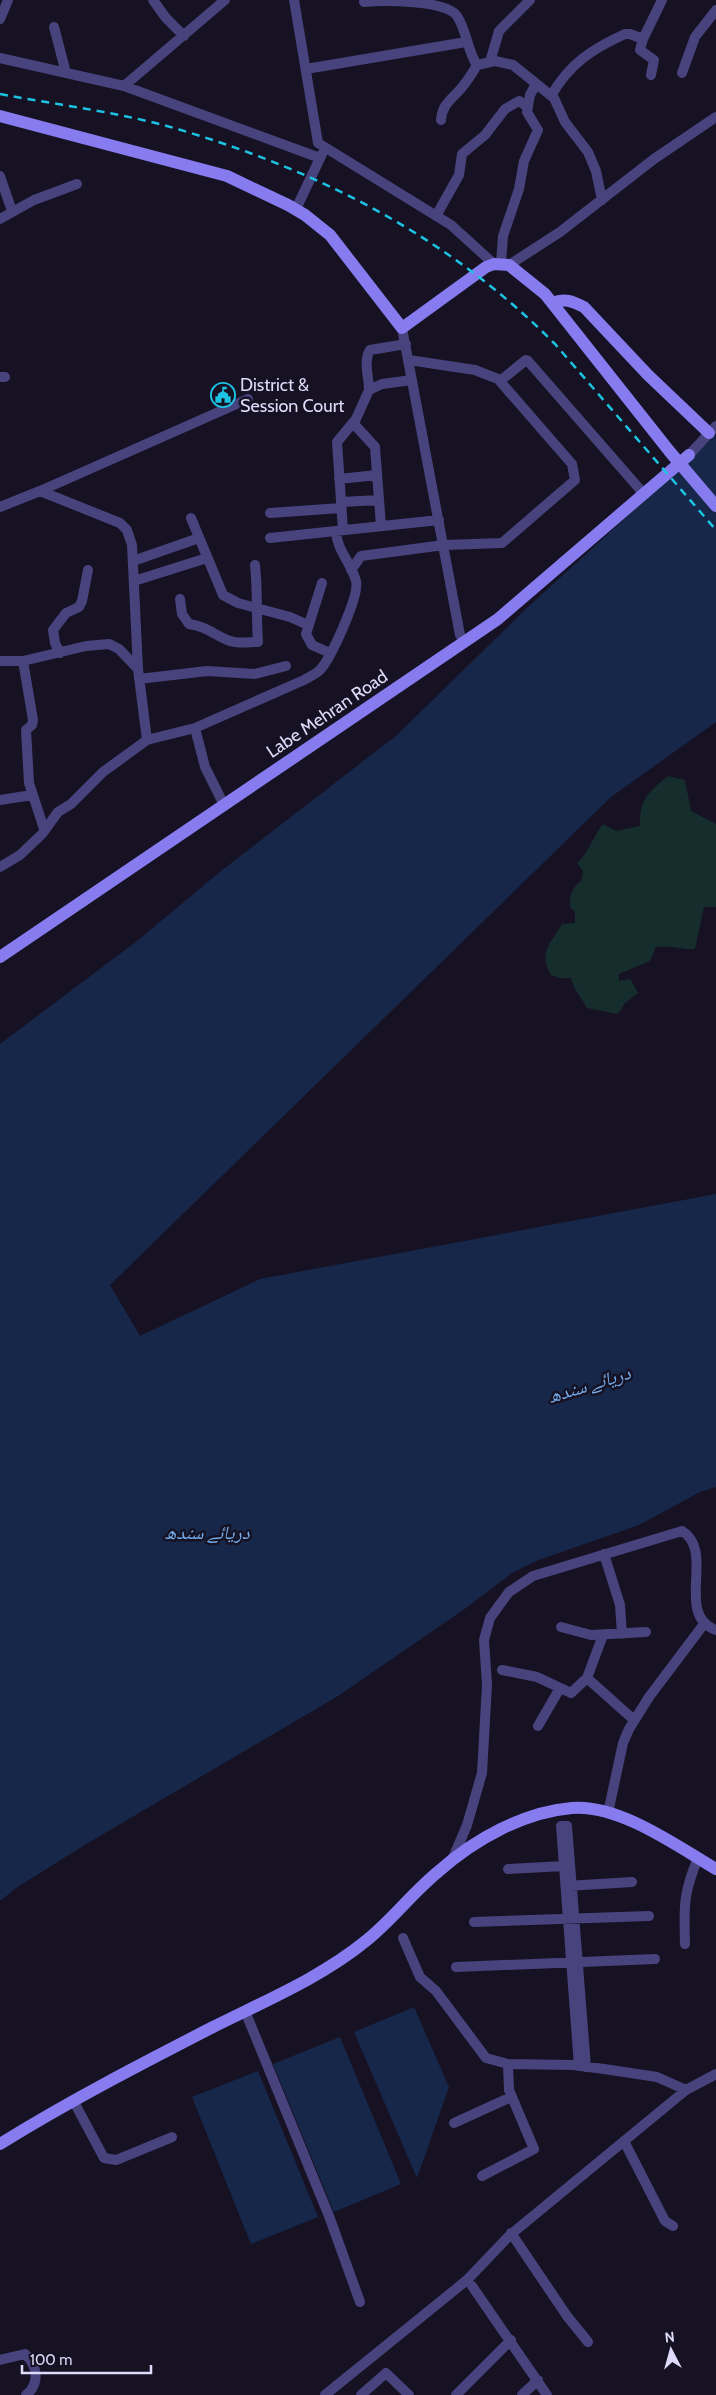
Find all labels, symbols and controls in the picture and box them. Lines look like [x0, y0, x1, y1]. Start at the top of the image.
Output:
place label: District & Session Court [240, 374, 344, 417]
public building icon: District & Session Court [210, 382, 236, 408]
street label: Labe Mehran Road [262, 665, 392, 763]
water label: دریائے سندھ [545, 1361, 633, 1408]
water label: دریائے سندھ [164, 1521, 250, 1544]
north arrow [646, 2325, 696, 2375]
text: N [664, 2328, 676, 2347]
scale bar [22, 2342, 151, 2374]
text: 100 m [30, 2351, 72, 2369]

